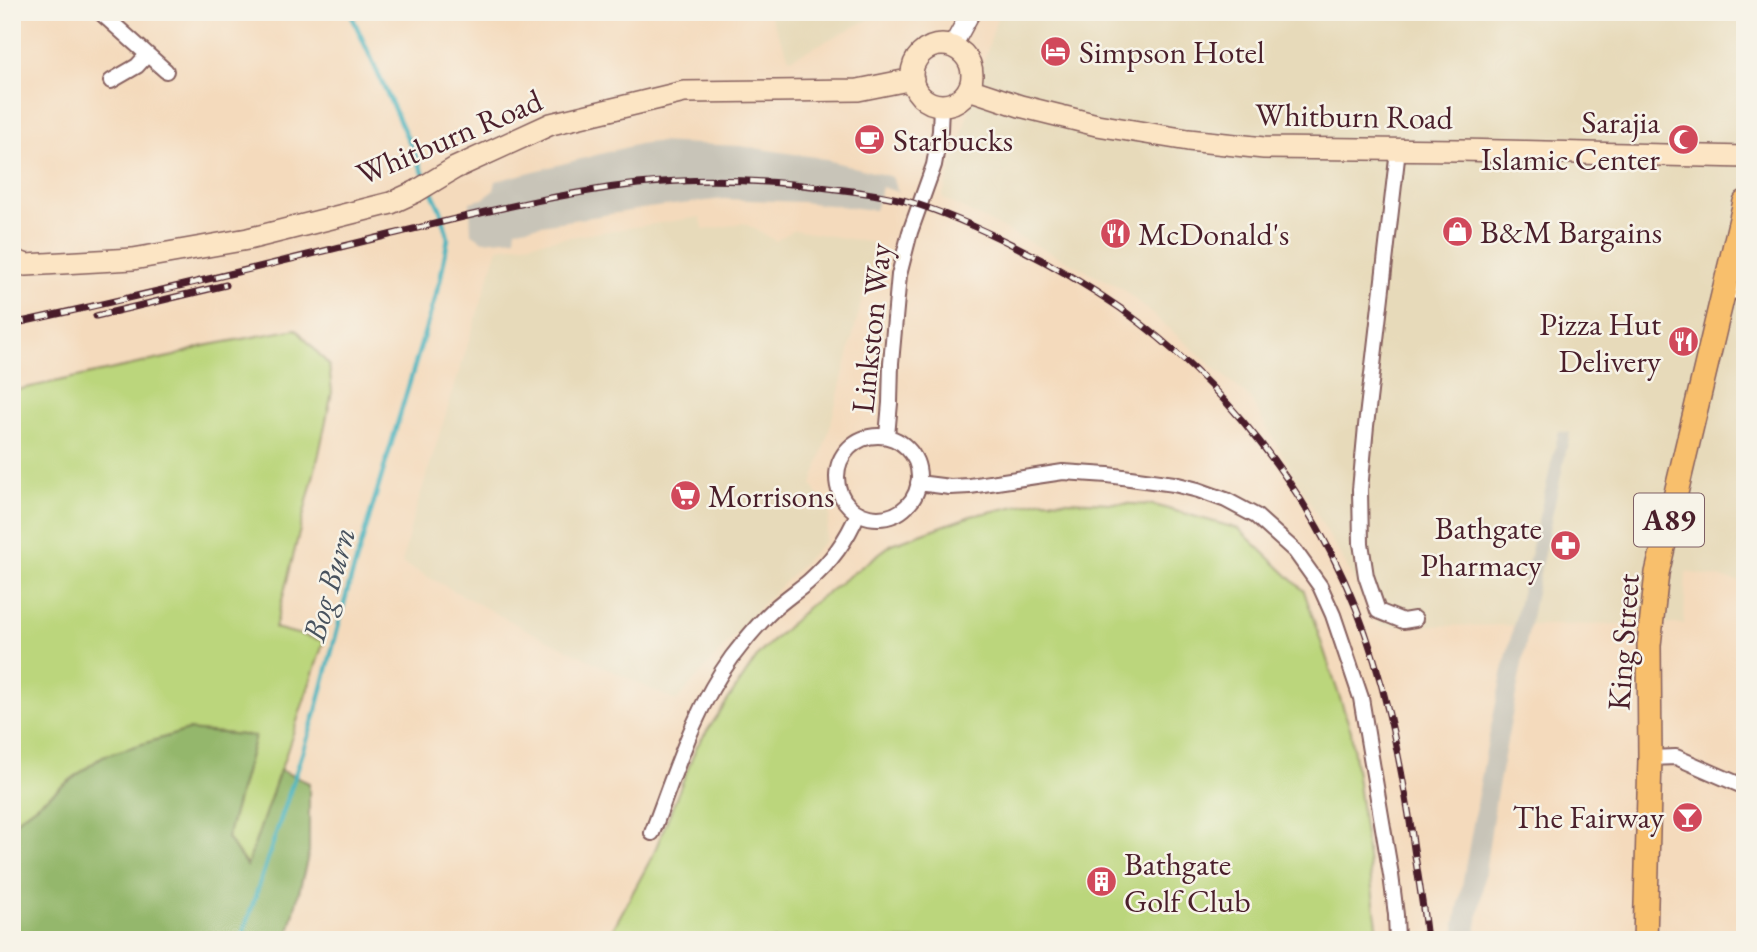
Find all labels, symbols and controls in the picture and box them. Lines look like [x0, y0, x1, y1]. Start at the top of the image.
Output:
place label: Simpson Hotel [1079, 31, 1265, 73]
hotel icon: Simpson Hotel [1039, 35, 1073, 69]
street label: Whitburn Road [350, 79, 549, 195]
street label: Whitburn Road [1255, 93, 1454, 139]
place label: Sarajia Islamic Center [1481, 101, 1660, 180]
place label: Starbucks [893, 119, 1013, 161]
cafe icon: Starbucks [853, 123, 887, 157]
mosque icon: Sarajia Islamic Center [1666, 123, 1700, 157]
place label: B&M Bargains [1480, 211, 1662, 253]
place label: McDonald's [1138, 213, 1289, 255]
shop icon: B&M Bargains [1440, 215, 1474, 249]
restaurant icon: McDonald's [1098, 217, 1132, 251]
street label: Linkston Way [841, 240, 901, 415]
place label: Pizza Hut Delivery [1539, 303, 1662, 382]
restaurant icon: Pizza Hut Delivery [1667, 325, 1701, 359]
place label: Morrisons [708, 475, 835, 517]
supermarket icon: Morrisons [668, 479, 702, 513]
road number: A89 [1634, 494, 1704, 547]
place label: Bathgate Pharmacy [1420, 507, 1543, 586]
water label: Bog Burn [291, 522, 365, 647]
pharmacy icon: Bathgate Pharmacy [1548, 529, 1582, 563]
street label: King Street [1597, 572, 1649, 712]
place label: The Fairway [1513, 796, 1665, 838]
bar icon: The Fairway [1670, 800, 1704, 834]
place label: Bathgate Golf Club [1124, 843, 1251, 922]
building icon: Bathgate Golf Club [1084, 865, 1118, 899]

